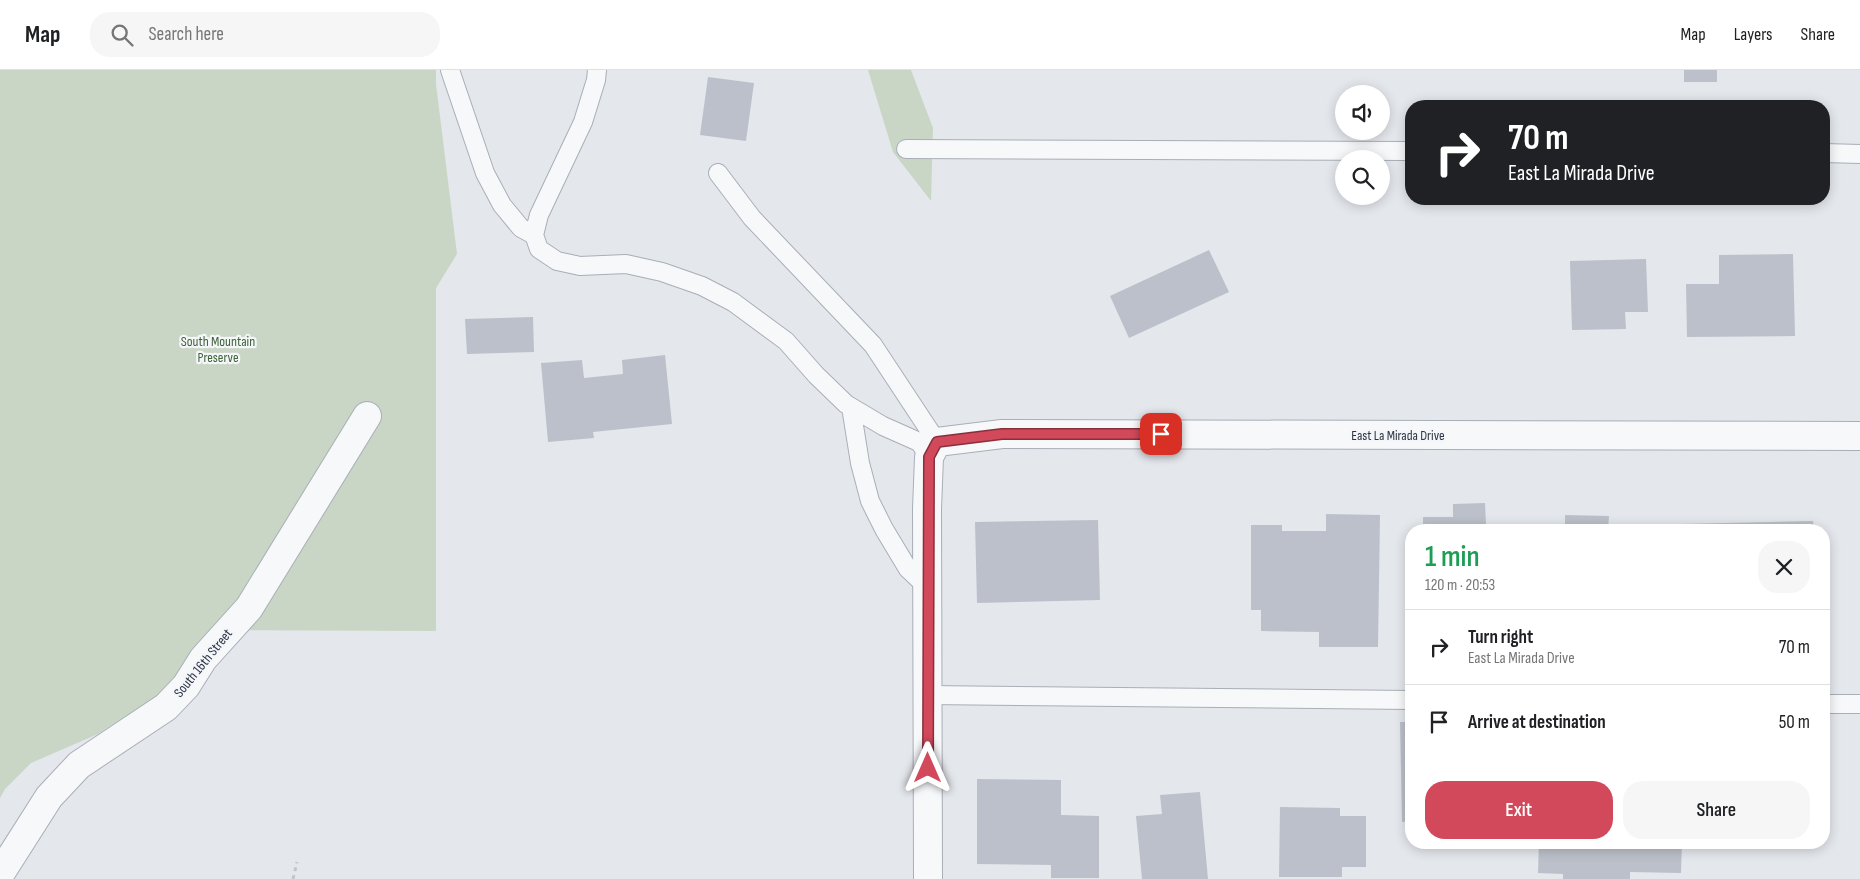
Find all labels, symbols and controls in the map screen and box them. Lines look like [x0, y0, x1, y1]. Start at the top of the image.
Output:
search box [90, 12, 440, 57]
text: Map [25, 20, 60, 49]
icon: search [108, 21, 136, 49]
text: Search here [148, 23, 224, 46]
text: Map [1681, 24, 1706, 45]
text: Layers [1734, 24, 1773, 45]
text: Share [1801, 24, 1835, 45]
map controls [1335, 85, 1390, 205]
button: sound [1335, 85, 1390, 140]
text: 70 m [1508, 117, 1568, 160]
icon: right [1425, 120, 1490, 185]
button: search [1335, 150, 1390, 205]
text: East La Mirada Drive [1508, 160, 1655, 187]
park label: South Mountain Preserve [181, 333, 255, 366]
pin [1140, 413, 1182, 455]
icon: arrive [1147, 420, 1175, 448]
street label: East La Mirada Drive [1351, 427, 1445, 444]
text: 1 min [1425, 539, 1480, 575]
button: close [1758, 541, 1810, 593]
text: 120 m · 20:53 [1425, 576, 1495, 595]
street label: South 16th Street [170, 625, 236, 701]
text: Turn right [1468, 626, 1533, 649]
icon: right [1425, 633, 1453, 661]
text: 70 m [1779, 636, 1810, 659]
text: East La Mirada Drive [1468, 649, 1575, 668]
icon: arrive [1425, 708, 1453, 736]
text: Arrive at destination [1468, 711, 1606, 734]
text: 50 m [1779, 711, 1810, 734]
position arrow [901, 741, 953, 793]
button: Exit [1425, 781, 1613, 839]
button: Share [1623, 781, 1810, 839]

